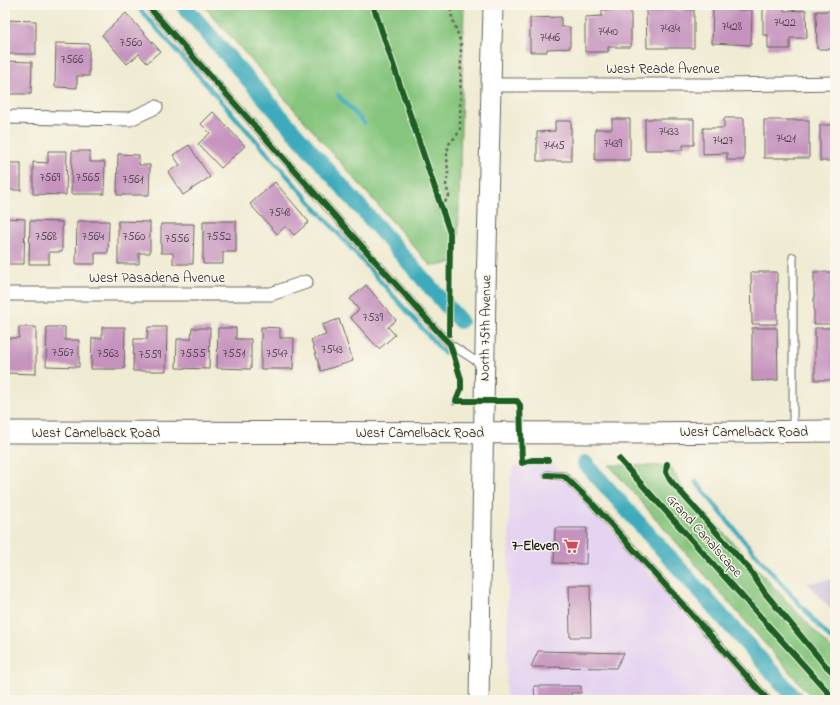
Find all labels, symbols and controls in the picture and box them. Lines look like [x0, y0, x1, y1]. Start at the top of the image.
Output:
house number: 7422 [774, 14, 796, 32]
house number: 7428 [722, 18, 743, 36]
house number: 7434 [660, 20, 680, 38]
house number: 7440 [598, 23, 618, 41]
house number: 7446 [540, 29, 561, 47]
house number: 7560 [120, 34, 142, 52]
house number: 7566 [61, 51, 84, 69]
street label: West Reade Avenue [606, 59, 720, 80]
house number: 7433 [659, 123, 679, 141]
house number: 7421 [776, 130, 796, 148]
house number: 7427 [713, 132, 733, 150]
house number: 7439 [604, 135, 623, 153]
house number: 7445 [543, 137, 565, 155]
house number: 7569 [40, 169, 61, 187]
house number: 7565 [76, 169, 100, 187]
house number: 7561 [123, 171, 144, 189]
house number: 7548 [269, 204, 291, 222]
house number: 7568 [35, 228, 57, 246]
house number: 7564 [82, 228, 104, 246]
house number: 7560 [123, 228, 145, 246]
house number: 7552 [207, 228, 231, 246]
house number: 7556 [165, 230, 190, 248]
street label: West Pasadena Avenue [89, 268, 226, 289]
street label: North 75th Avenue [475, 274, 497, 381]
house number: 7539 [363, 309, 384, 327]
house number: 7543 [321, 341, 343, 359]
house number: 7567 [52, 344, 74, 362]
house number: 7563 [97, 345, 119, 363]
house number: 7555 [180, 345, 206, 363]
house number: 7551 [223, 345, 245, 363]
house number: 7547 [266, 345, 288, 363]
house number: 7559 [139, 346, 162, 364]
street label: West Camelback Road [680, 422, 808, 443]
street label: West Camelback Road [32, 423, 160, 444]
street label: West Camelback Road [356, 423, 484, 444]
street label: Grand Canalscape [661, 490, 748, 583]
place label: 7-Eleven [512, 536, 559, 557]
supermarket icon: 7-Eleven [562, 537, 580, 555]

